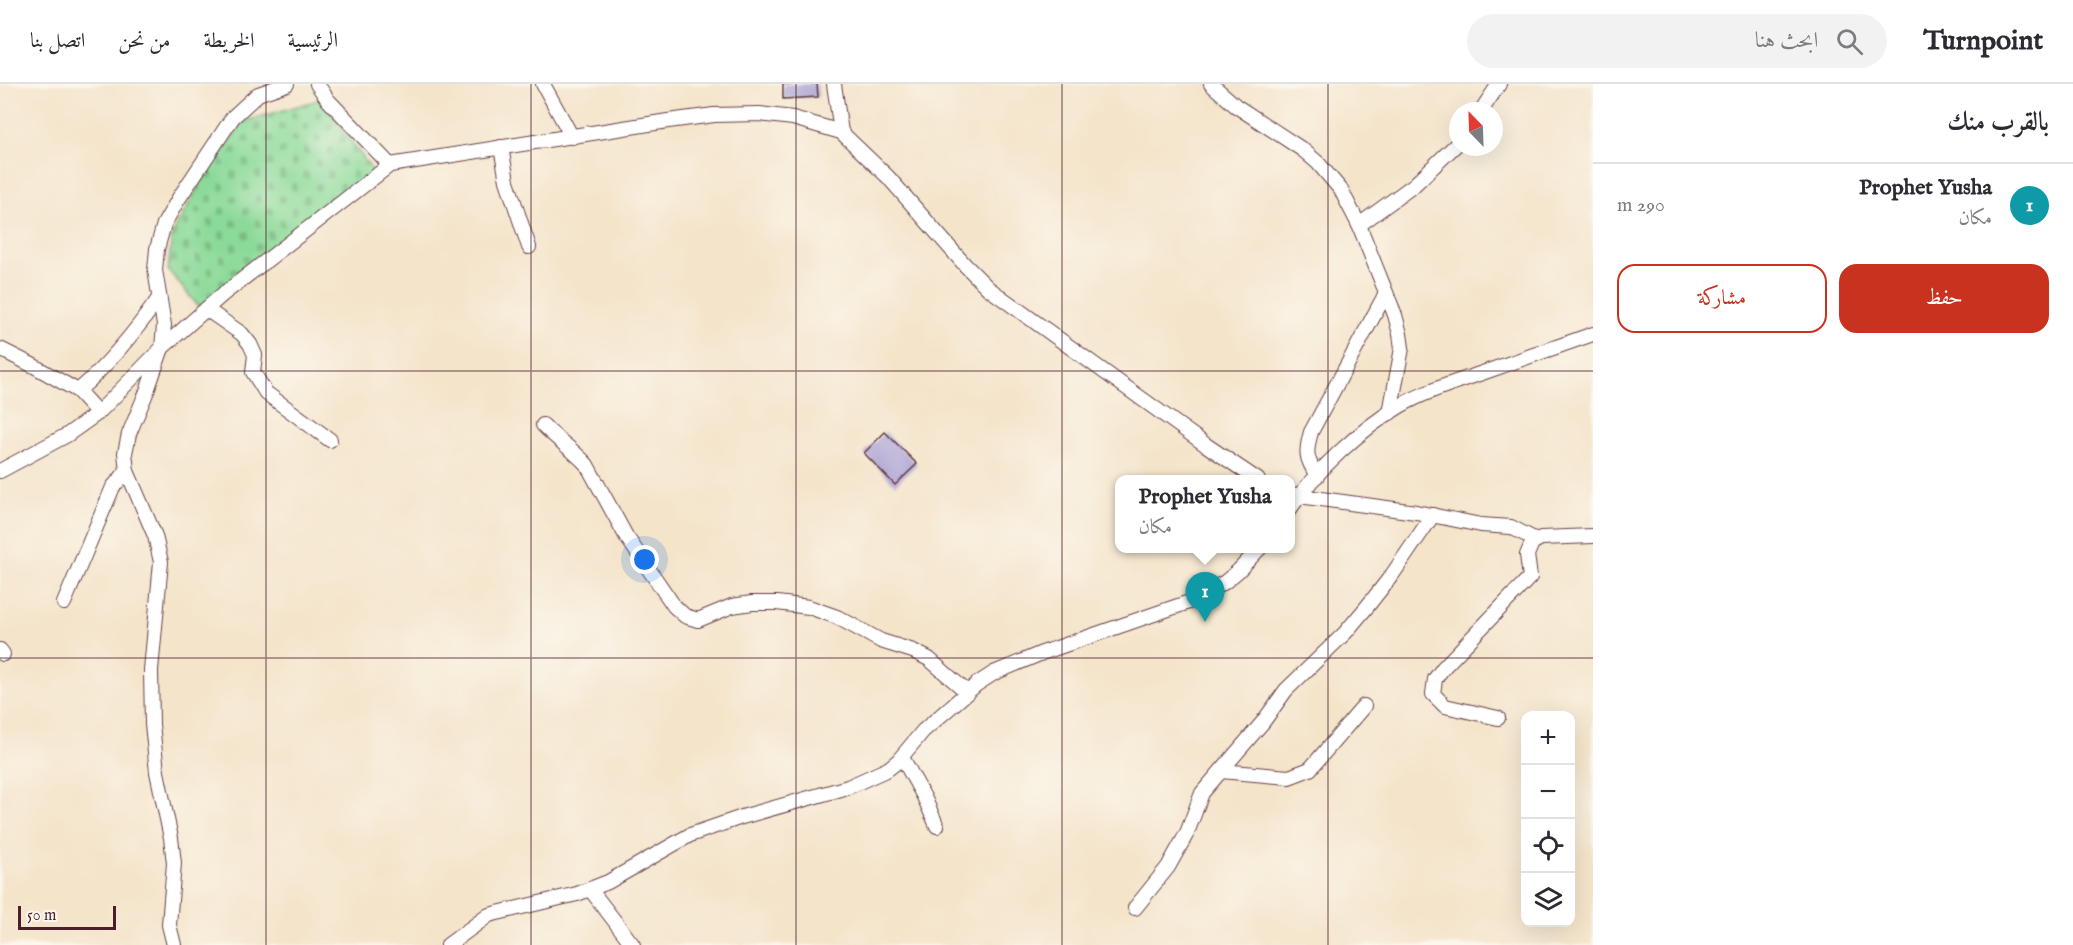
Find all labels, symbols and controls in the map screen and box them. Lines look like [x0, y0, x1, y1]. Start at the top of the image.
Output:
search box [1467, 14, 1887, 68]
text: Turnpoint [1923, 24, 2043, 59]
icon: search [1833, 25, 1866, 58]
text: ابحث هنا [1755, 27, 1818, 55]
text: اتصل بنا [30, 28, 85, 55]
text: من نحن [118, 28, 170, 55]
text: الخريطة [203, 28, 255, 55]
text: الرئيسية [288, 28, 338, 55]
north arrow [1449, 102, 1503, 156]
text: بالقرب منك [1947, 106, 2049, 139]
text: Prophet Yusha [1859, 174, 1992, 202]
text: 290 m [1617, 193, 1665, 218]
text: 1 [2026, 193, 2033, 218]
text: مكان [1958, 206, 1992, 231]
button: مشاركة [1617, 264, 1827, 333]
button: حفظ [1839, 264, 2049, 333]
popup [1115, 475, 1295, 553]
text: Prophet Yusha [1139, 483, 1271, 511]
text: مكان [1139, 515, 1172, 540]
your location [630, 545, 659, 574]
pin: 1 [1186, 572, 1224, 622]
map controls [1521, 711, 1575, 927]
button: + [1521, 711, 1575, 765]
button: − [1521, 765, 1575, 819]
button: locate [1521, 819, 1575, 873]
button: layers [1521, 873, 1575, 927]
scale bar [18, 903, 116, 930]
text: 50 m [27, 906, 56, 926]

